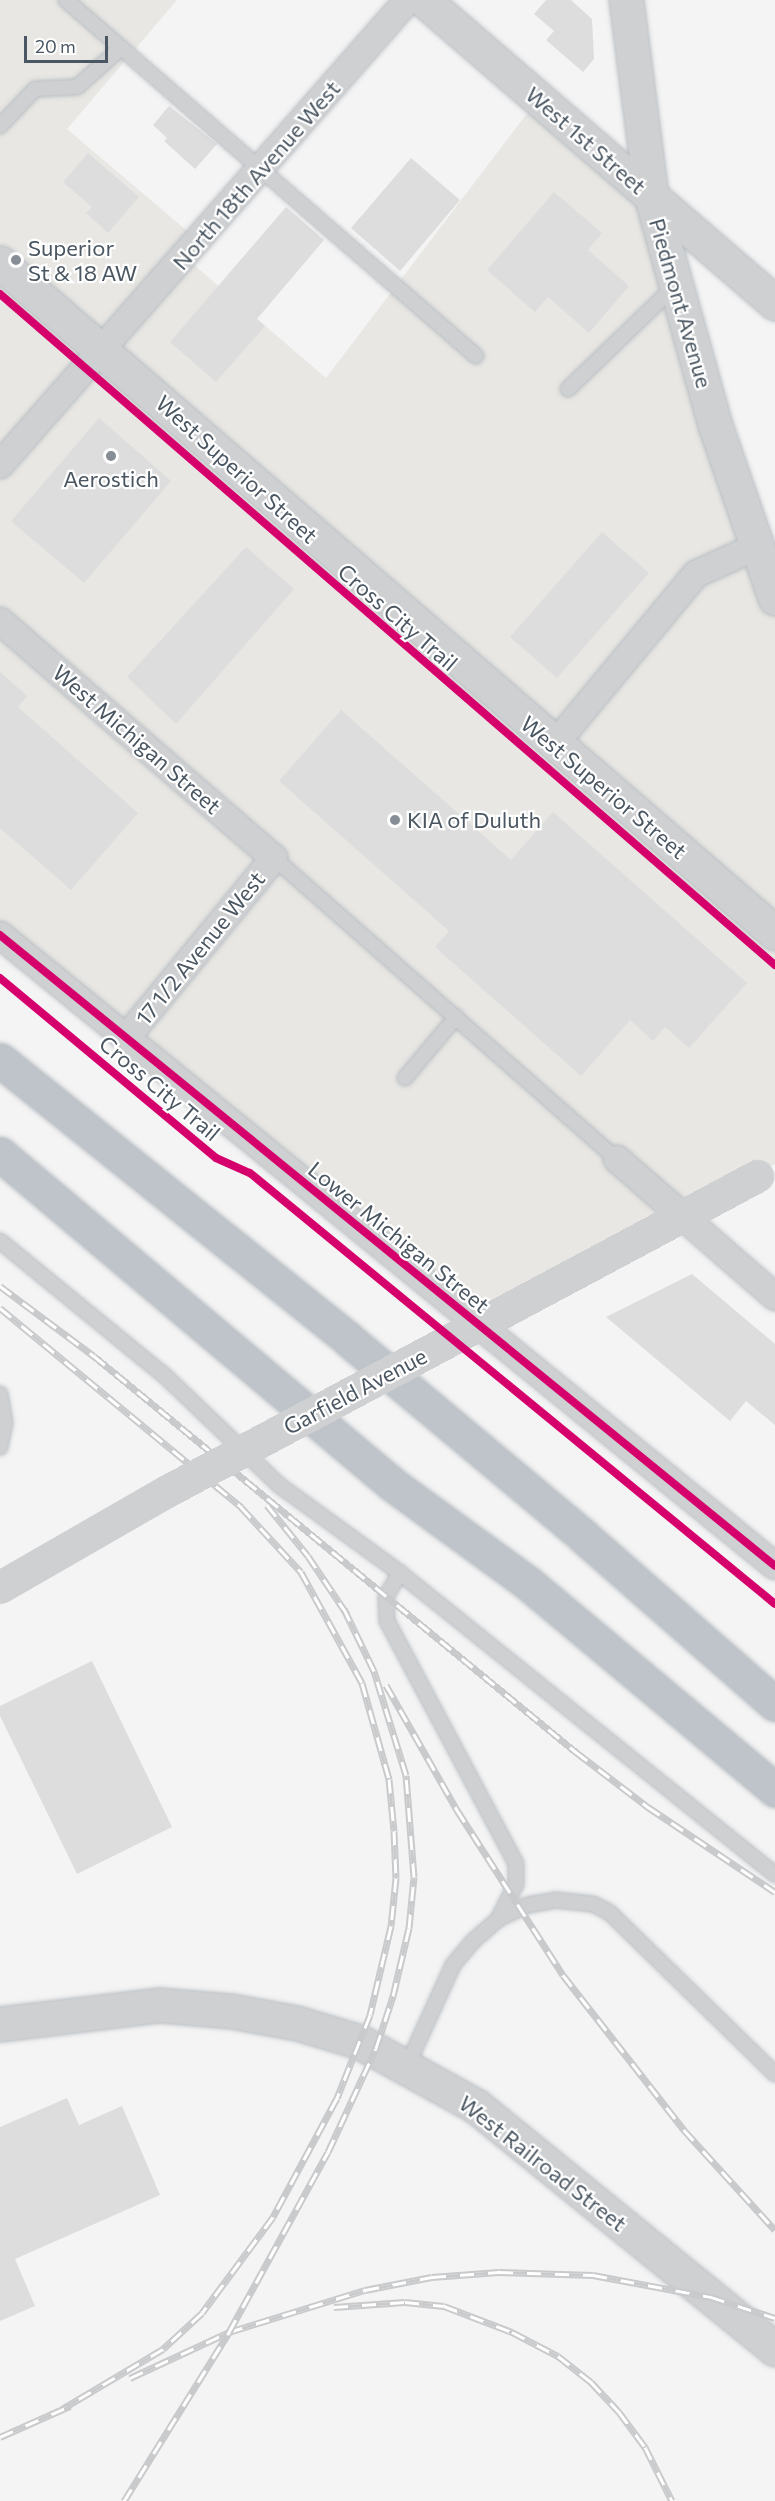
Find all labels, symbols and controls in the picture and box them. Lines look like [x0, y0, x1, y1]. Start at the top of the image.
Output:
scale bar [27, 24, 111, 62]
text: 20 m [35, 35, 76, 57]
street label: North 18th Avenue West [167, 75, 345, 275]
street label: West 1st Street [521, 81, 651, 199]
street label: Piedmont Avenue [644, 215, 718, 391]
place label: Superior St & 18 AW [28, 234, 137, 286]
marker: Superior St & 18 AW [9, 253, 23, 267]
street label: West Superior Street [151, 390, 323, 548]
marker: Aerostich [104, 449, 118, 463]
place label: Aerostich [63, 466, 159, 492]
street label: Cross City Trail [333, 558, 463, 676]
street label: West Michigan Street [48, 659, 226, 819]
street label: West Superior Street [516, 710, 692, 864]
place label: KIA of Duluth [407, 807, 541, 833]
marker: KIA of Duluth [388, 813, 402, 827]
street label: 17 1/2 Avenue West [130, 866, 270, 1030]
street label: Cross City Trail [94, 1030, 226, 1146]
street label: Lower Michigan Street [303, 1156, 495, 1318]
street label: Garfield Avenue [279, 1342, 431, 1440]
street label: West Railroad Street [454, 2089, 632, 2237]

